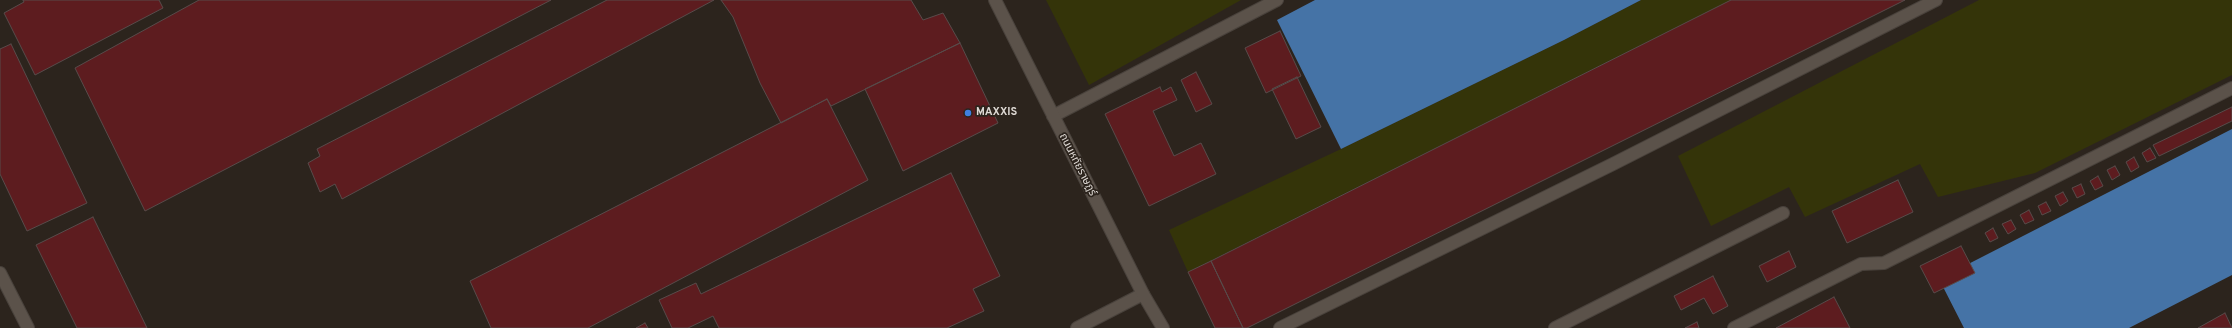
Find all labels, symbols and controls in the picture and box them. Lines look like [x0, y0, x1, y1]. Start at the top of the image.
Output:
place label: MAXXIS [976, 106, 1017, 120]
marker: MAXXIS [963, 108, 973, 118]
street label: ถนนหทัยราษฎร์ [1056, 131, 1098, 199]

